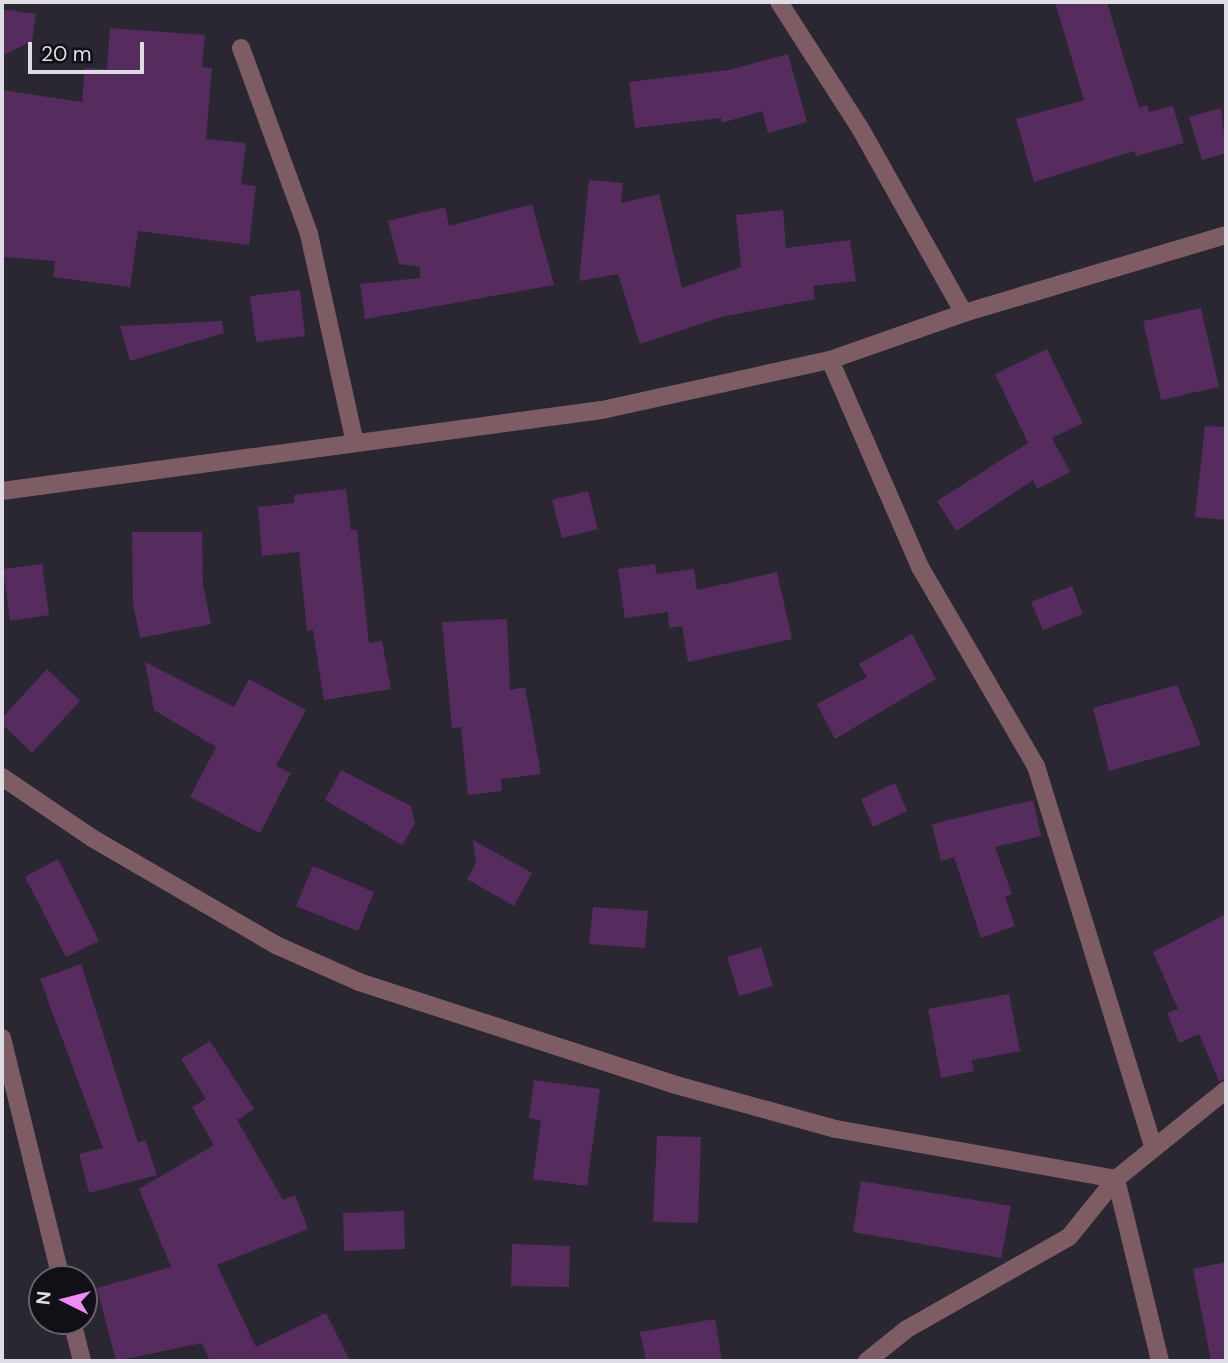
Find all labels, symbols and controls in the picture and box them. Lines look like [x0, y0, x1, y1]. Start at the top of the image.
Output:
scale bar [32, 28, 147, 72]
text: 20 m [41, 40, 92, 68]
north arrow [28, 1265, 98, 1335]
text: N [30, 1290, 57, 1306]

